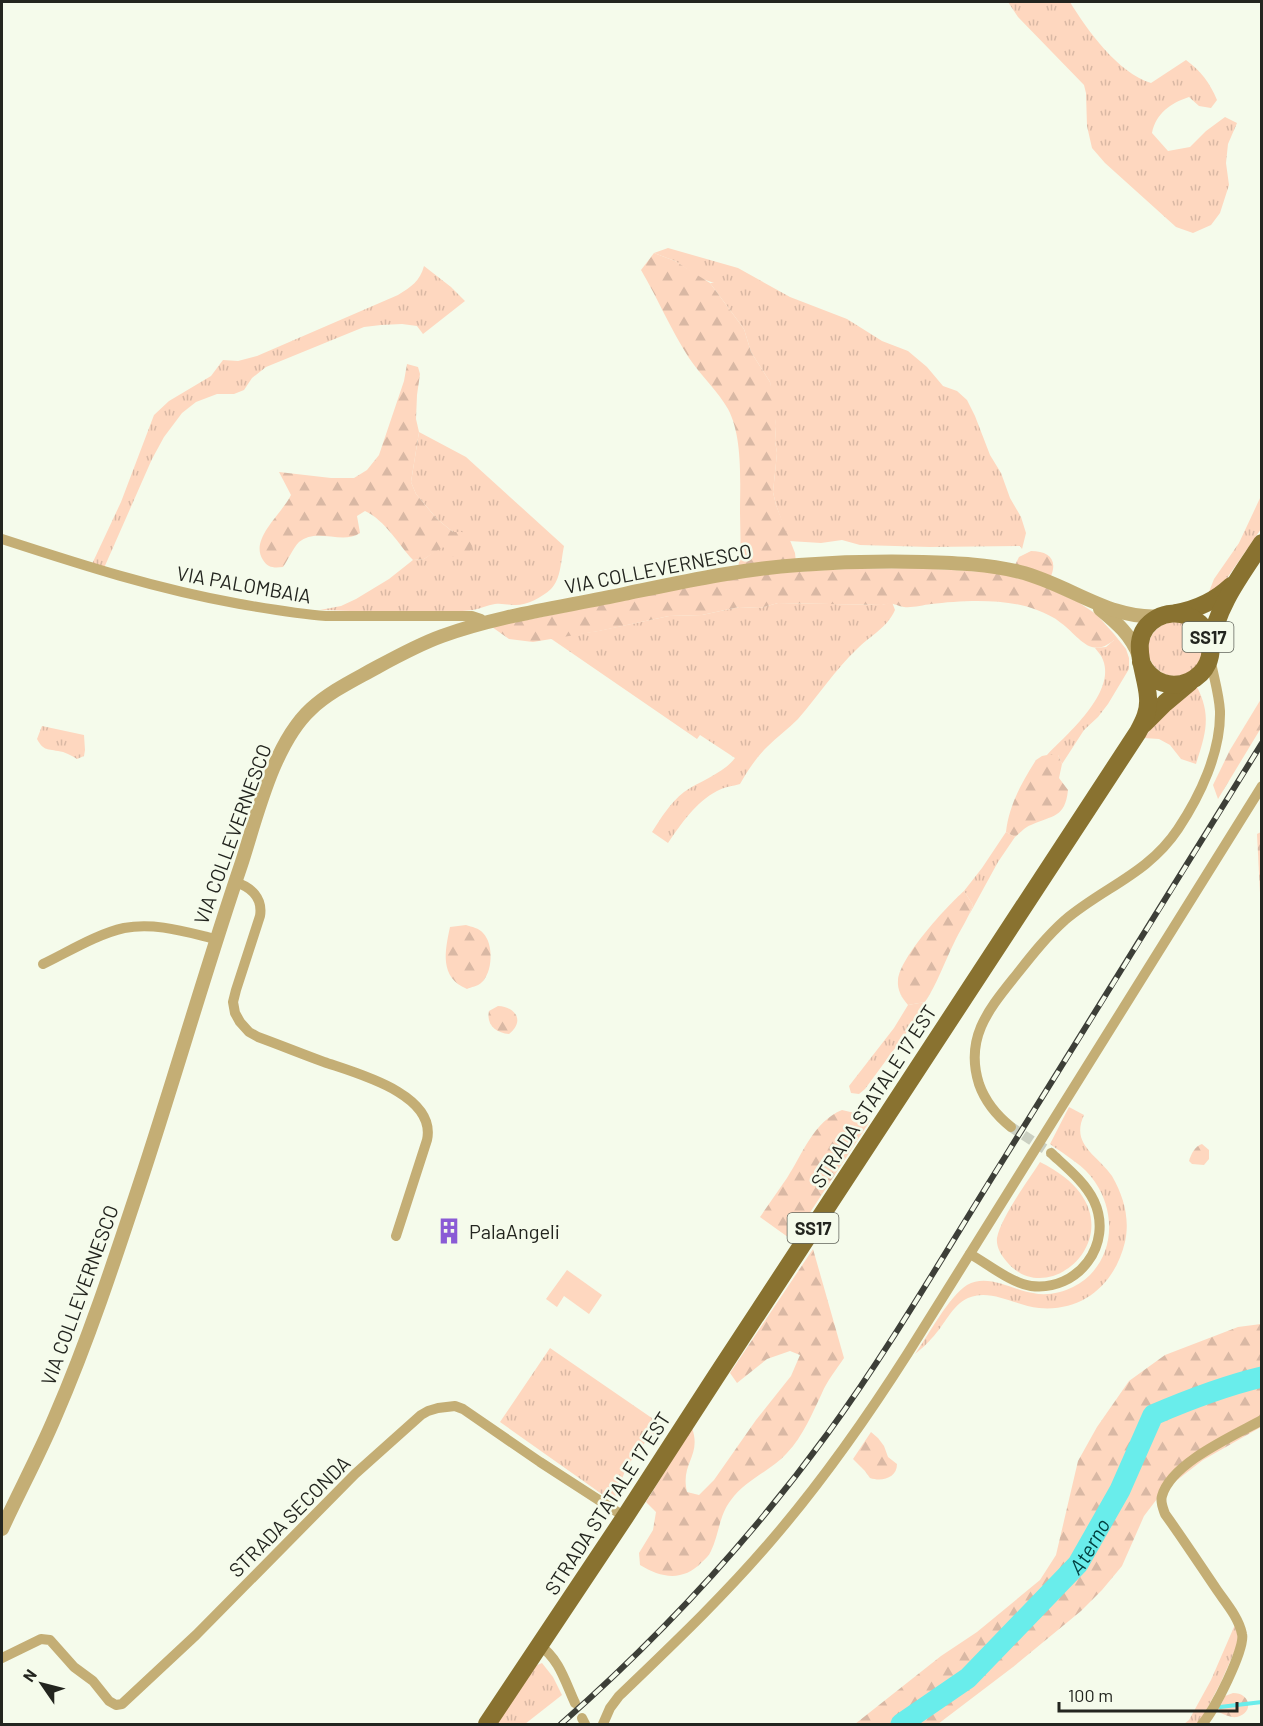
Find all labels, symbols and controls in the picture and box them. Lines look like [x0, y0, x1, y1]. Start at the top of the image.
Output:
street label: VIA COLLEVERNESCO [562, 538, 754, 598]
street label: VIA PALOMBAIA [175, 560, 313, 608]
road number: SS17 [1182, 622, 1234, 652]
street label: VIA COLLEVERNESCO [188, 741, 276, 927]
street label: STRADA STATALE 17 EST [805, 1000, 941, 1192]
street label: VIA COLLEVERNESCO [35, 1202, 123, 1388]
road number: SS17 [788, 1213, 838, 1243]
building icon: PalaAngeli [434, 1216, 464, 1246]
place label: PalaAngeli [469, 1219, 560, 1243]
street label: STRADA STATALE 17 EST [539, 1407, 675, 1599]
street label: STRADA SECONDA [223, 1450, 355, 1582]
water label: Aterno [1063, 1513, 1114, 1579]
north arrow [12, 1654, 72, 1714]
text: N [18, 1665, 40, 1685]
scale bar [1059, 1675, 1238, 1713]
text: 100 m [1068, 1684, 1113, 1706]

